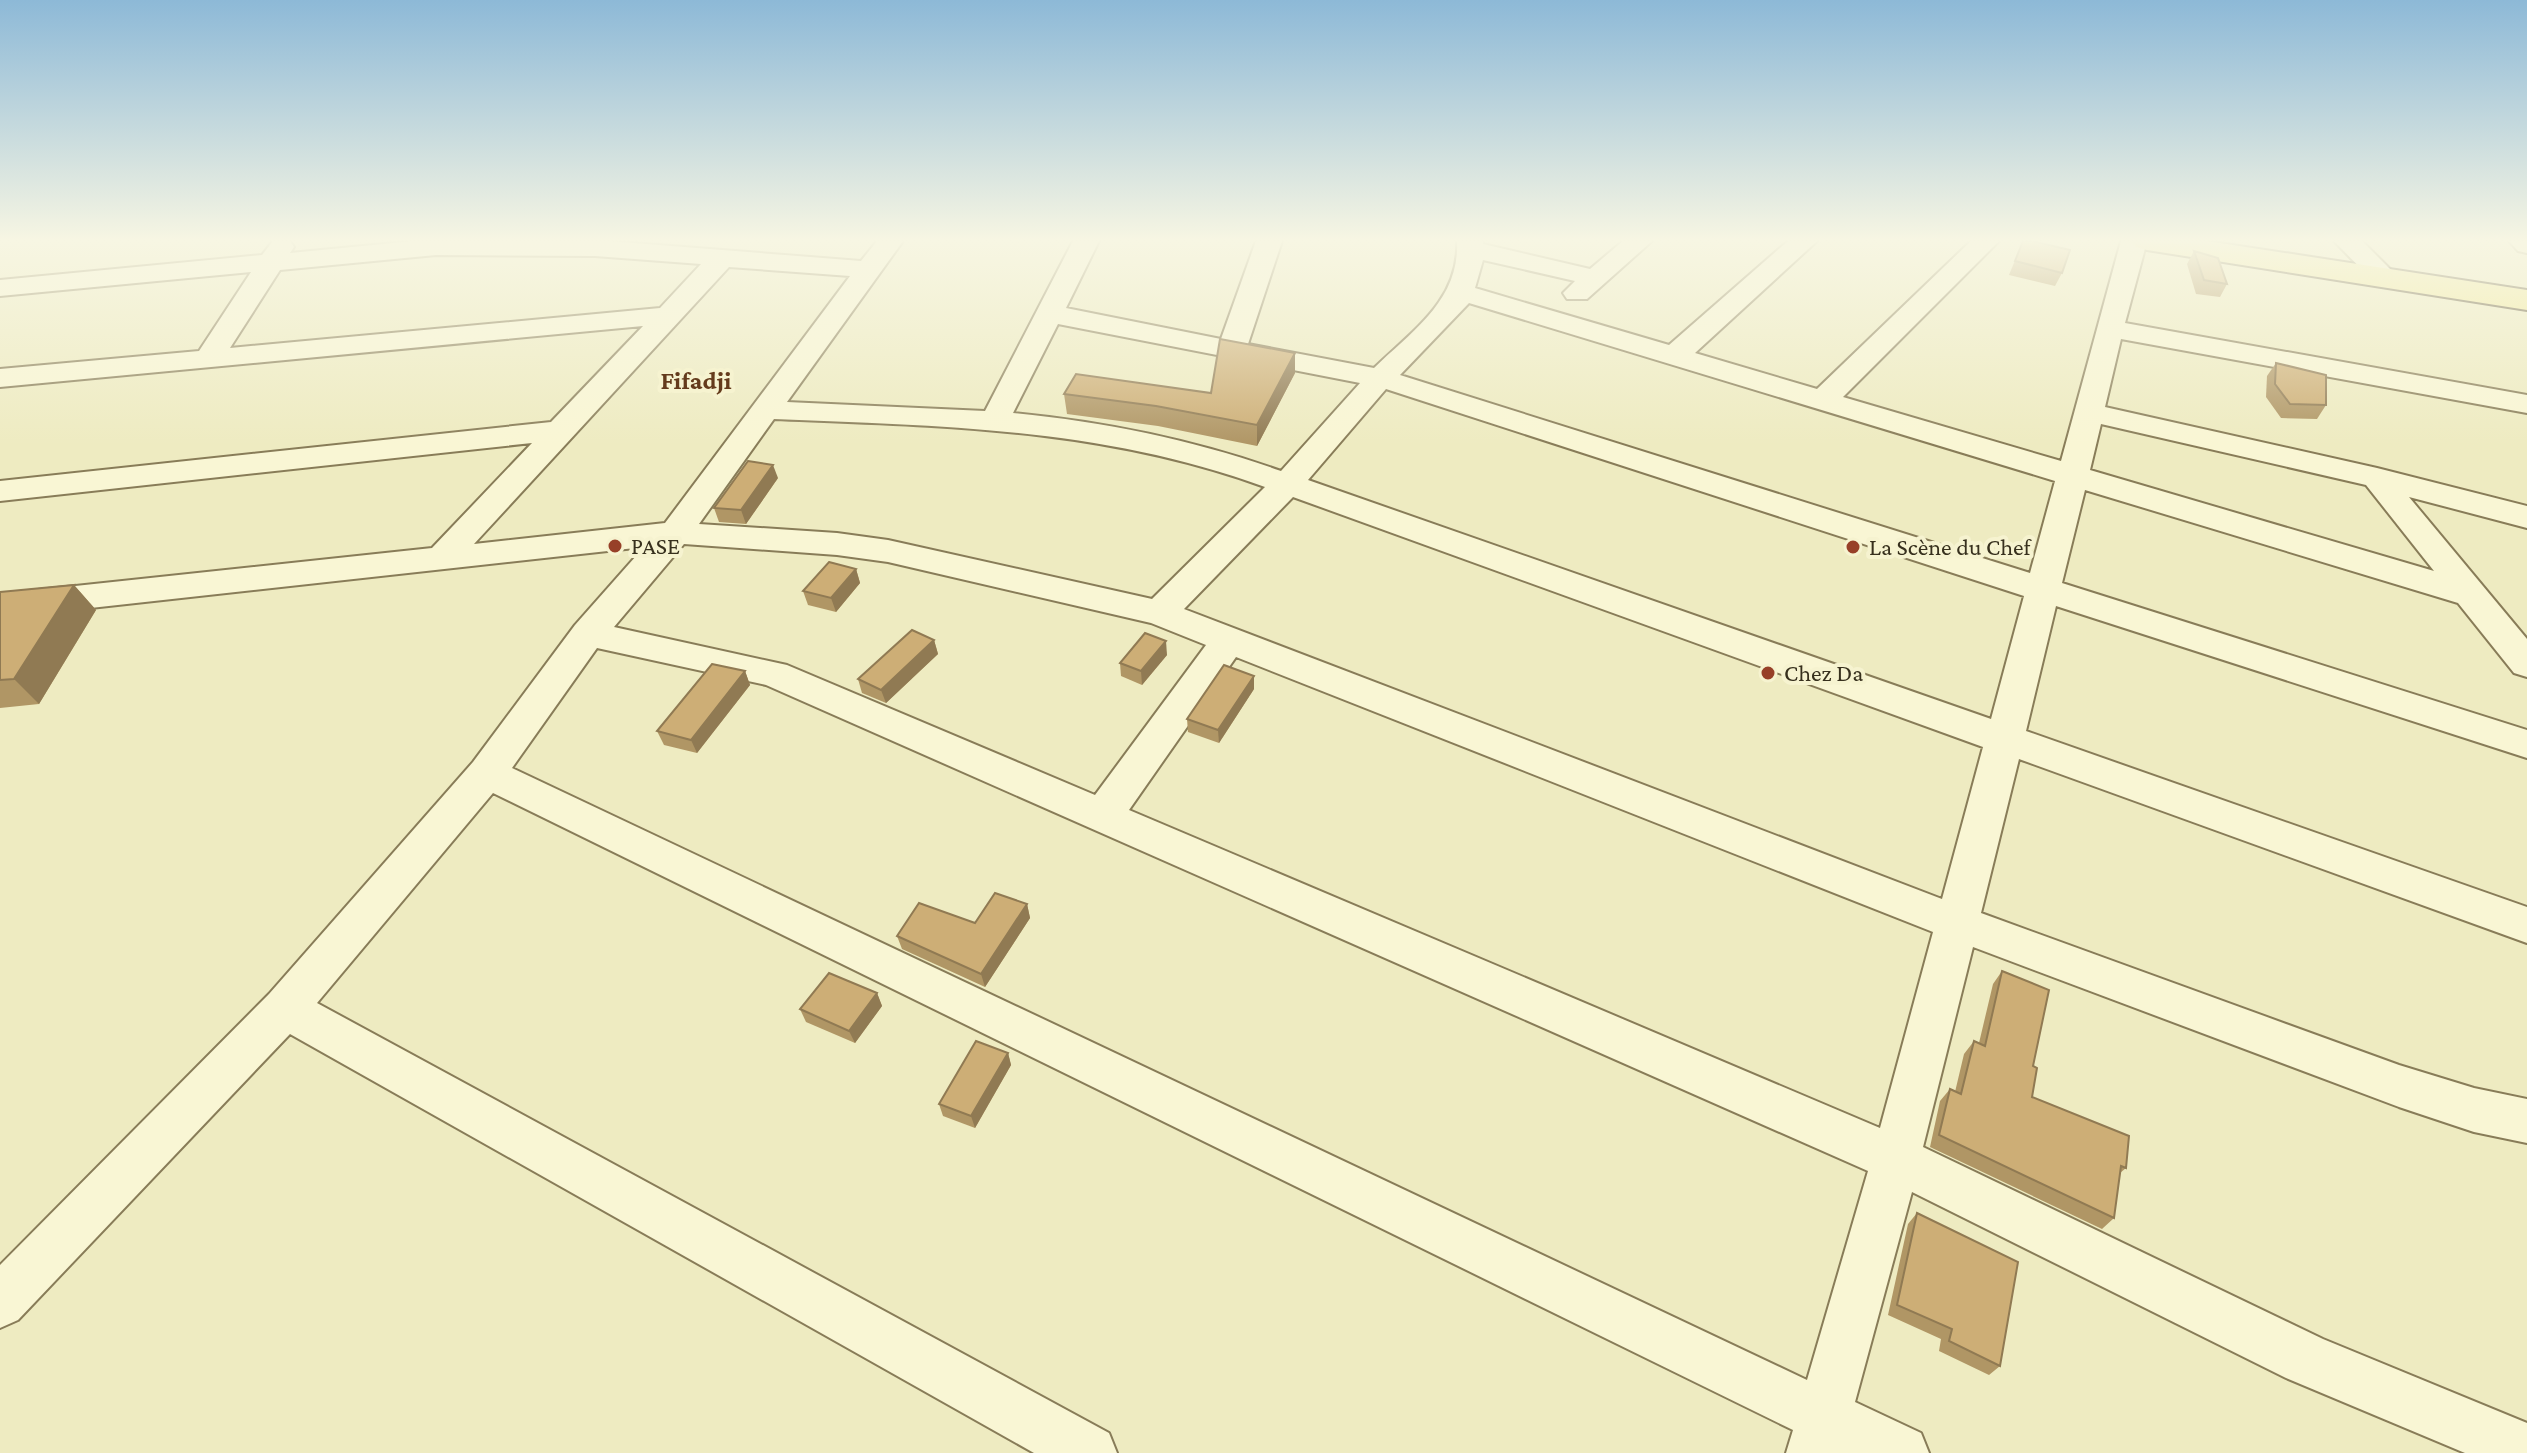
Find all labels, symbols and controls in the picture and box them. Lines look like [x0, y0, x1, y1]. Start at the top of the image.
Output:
district label: Fifadji [660, 366, 732, 395]
place label: PASE [631, 532, 680, 559]
place label: La Scène du Chef [1869, 533, 2033, 560]
marker: PASE [606, 537, 624, 555]
marker: La Scène du Chef [1844, 538, 1862, 556]
place label: Chez Da [1784, 659, 1863, 686]
marker: Chez Da [1759, 664, 1777, 682]

